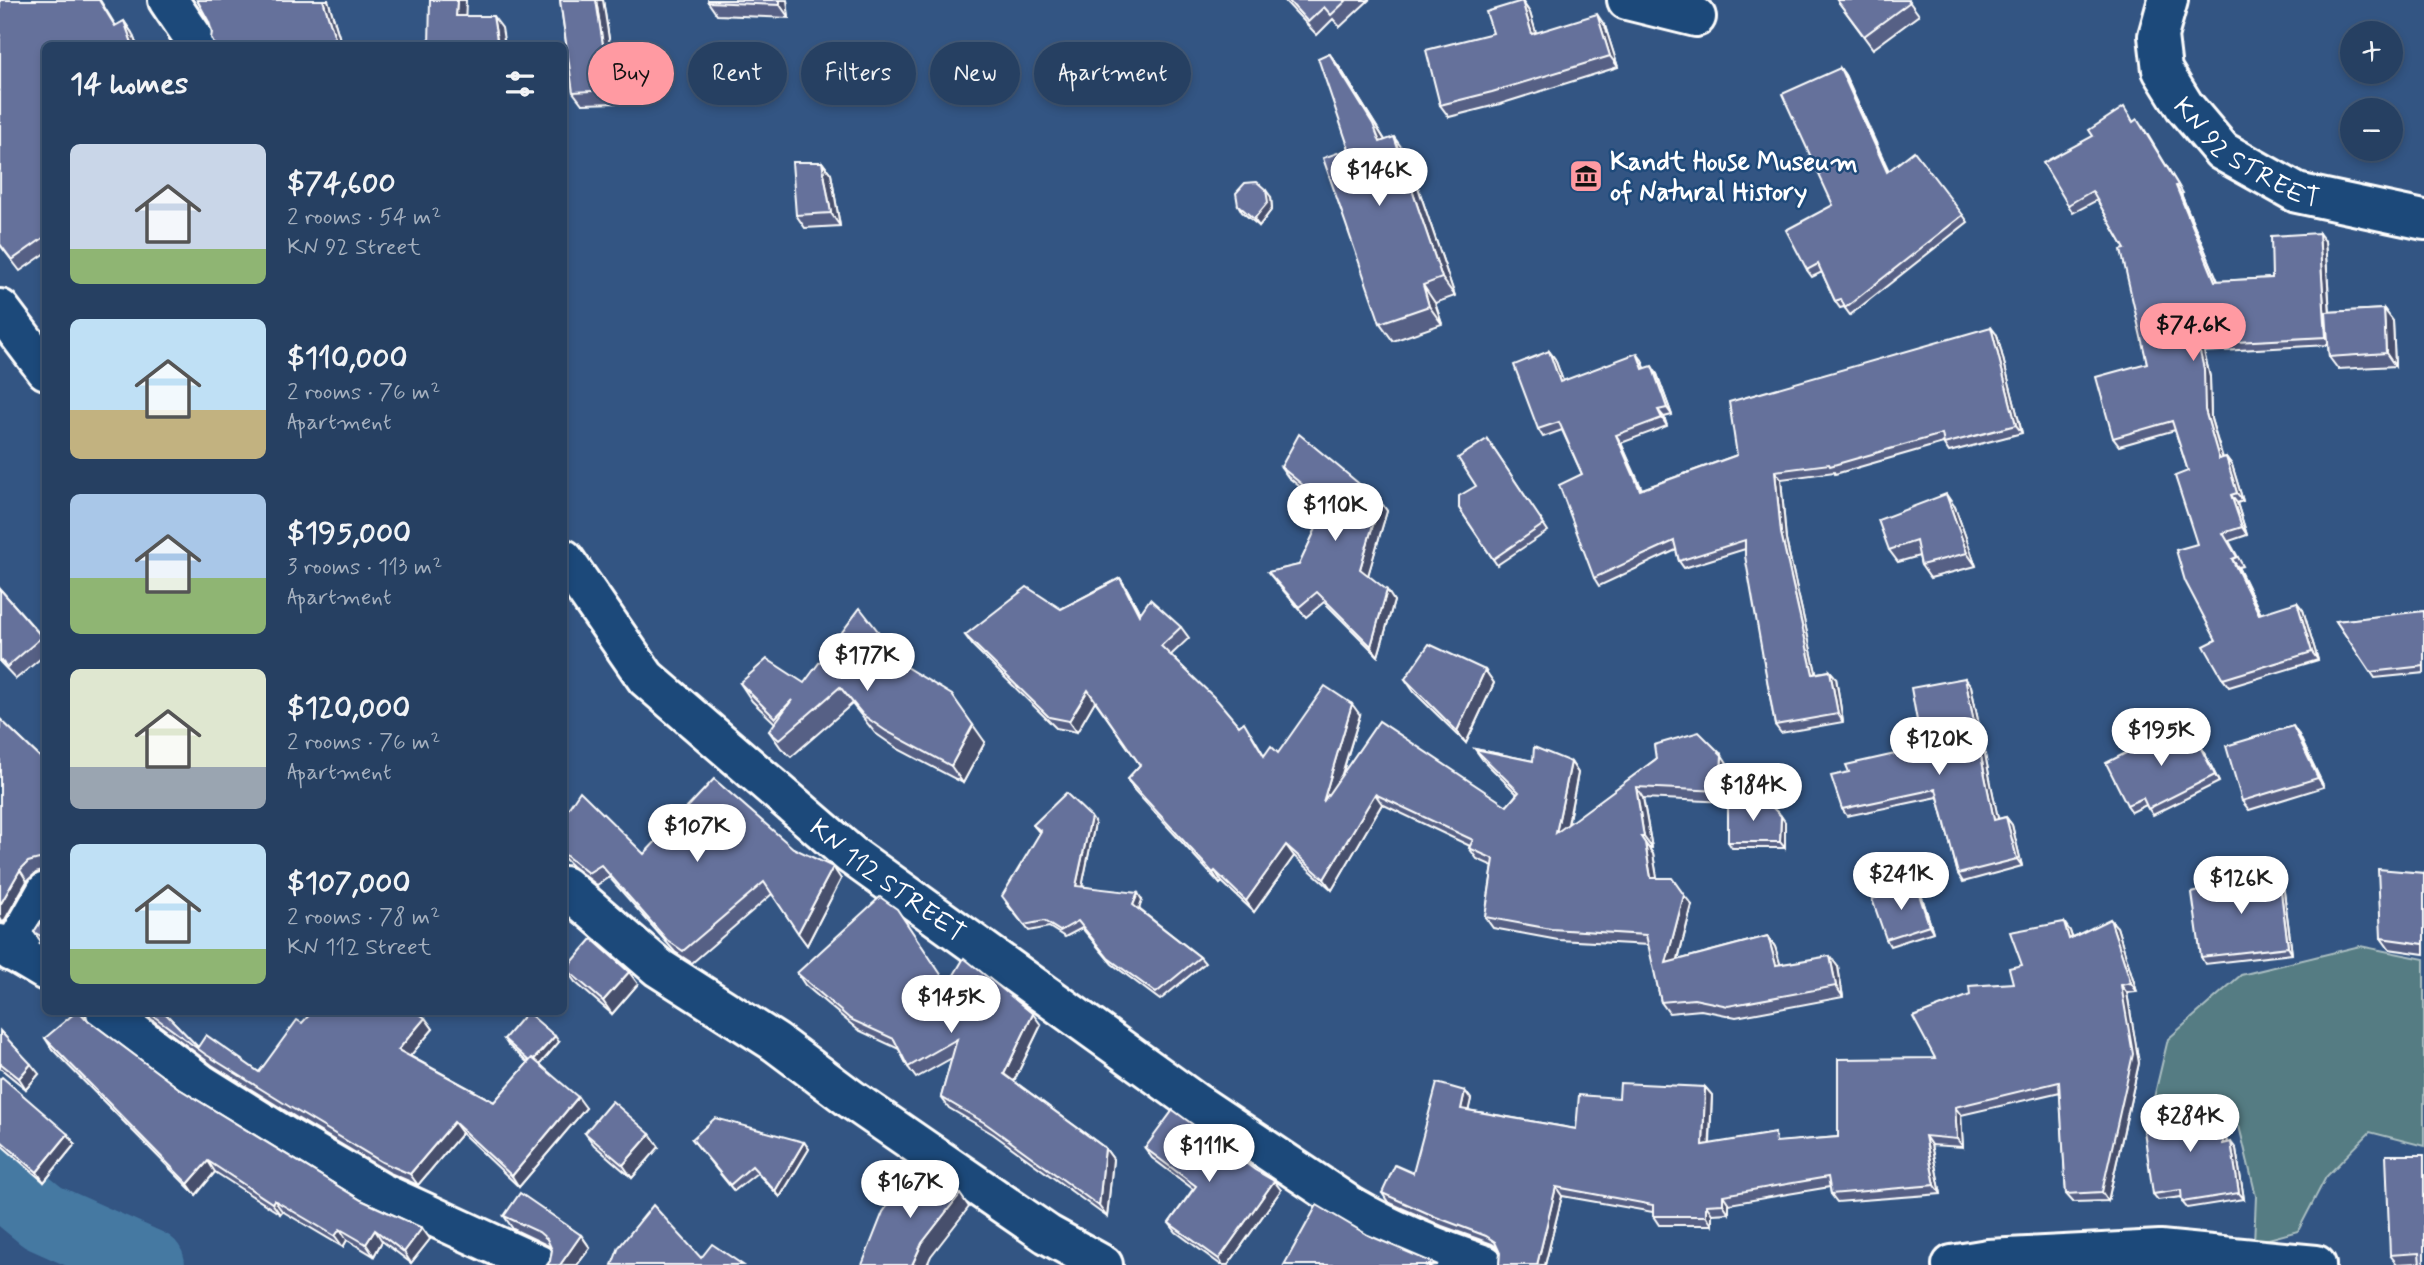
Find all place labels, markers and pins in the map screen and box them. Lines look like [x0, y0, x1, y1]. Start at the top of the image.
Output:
place label: Kandt House Museum of Natural History [1610, 146, 1858, 210]
pin: $146K [1330, 148, 1428, 208]
museum icon: Kandt House Museum of Natural History [1567, 157, 1605, 195]
pin: $74.6K [2136, 304, 2250, 363]
pin: $110K [1286, 484, 1384, 543]
pin: $177K [818, 634, 916, 693]
pin: $195K [2112, 708, 2210, 768]
pin: $120K [1890, 718, 1988, 777]
pin: $184K [1704, 764, 1802, 823]
pin: $107K [648, 804, 746, 864]
pin: $241K [1852, 852, 1950, 912]
pin: $126K [2192, 856, 2290, 916]
pin: $145K [902, 976, 1000, 1035]
pin: $284K [2141, 1094, 2239, 1154]
pin: $111K [1160, 1124, 1258, 1184]
pin: $167K [861, 1160, 959, 1220]

